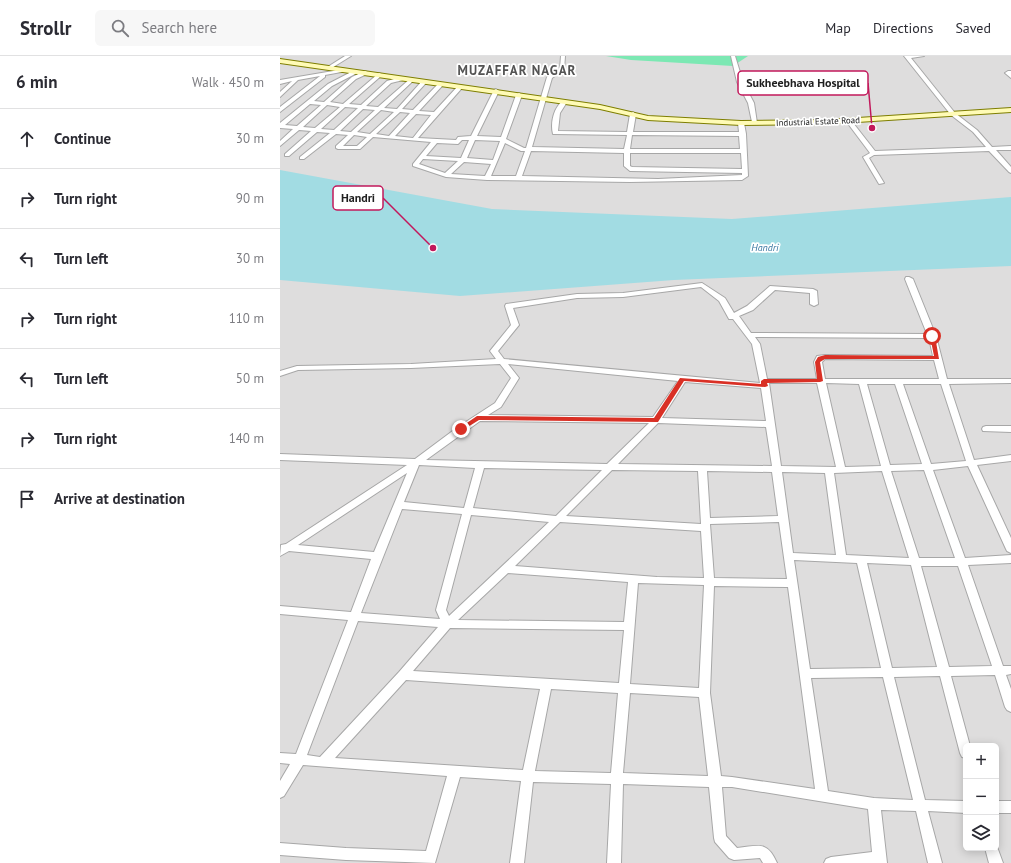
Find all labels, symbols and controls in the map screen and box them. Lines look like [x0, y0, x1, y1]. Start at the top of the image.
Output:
search box [95, 10, 375, 46]
text: Strollr [20, 16, 71, 40]
icon: search [109, 17, 131, 39]
text: Search here [141, 18, 217, 37]
text: Map [825, 19, 851, 37]
text: Directions [873, 19, 933, 37]
text: Saved [955, 19, 991, 37]
district label: MUZAFFAR NAGAR [458, 62, 576, 79]
text: 6 min [16, 71, 57, 93]
callout: Sukheebhava Hospital [738, 71, 868, 95]
text: Walk · 450 m [192, 74, 264, 91]
text: Sukheebhava Hospital [746, 75, 860, 90]
street label: Industrial Estate Road [776, 114, 860, 128]
icon: ahead [16, 128, 38, 150]
text: Continue [54, 129, 111, 148]
text: 30 m [236, 130, 264, 147]
callout: Handri [333, 186, 383, 210]
icon: right [16, 188, 38, 210]
text: Turn right [54, 189, 117, 208]
text: 90 m [236, 190, 264, 207]
text: Handri [341, 190, 375, 205]
water label: Handri [751, 241, 779, 254]
icon: left [16, 248, 38, 270]
text: Turn left [54, 249, 108, 268]
text: 30 m [236, 250, 264, 267]
icon: right [16, 308, 38, 330]
text: Turn right [54, 309, 117, 328]
text: 110 m [229, 310, 264, 327]
route start [923, 327, 941, 345]
icon: left [16, 368, 38, 390]
text: Turn left [54, 369, 108, 388]
text: 50 m [236, 370, 264, 387]
route end [452, 420, 470, 438]
icon: right [16, 428, 38, 450]
text: Turn right [54, 429, 117, 448]
text: 140 m [229, 430, 264, 447]
icon: arrive [16, 488, 38, 510]
text: Arrive at destination [54, 489, 185, 508]
map controls [963, 743, 999, 851]
button: + [963, 743, 999, 779]
button: − [963, 779, 999, 815]
button: layers [963, 815, 999, 851]

